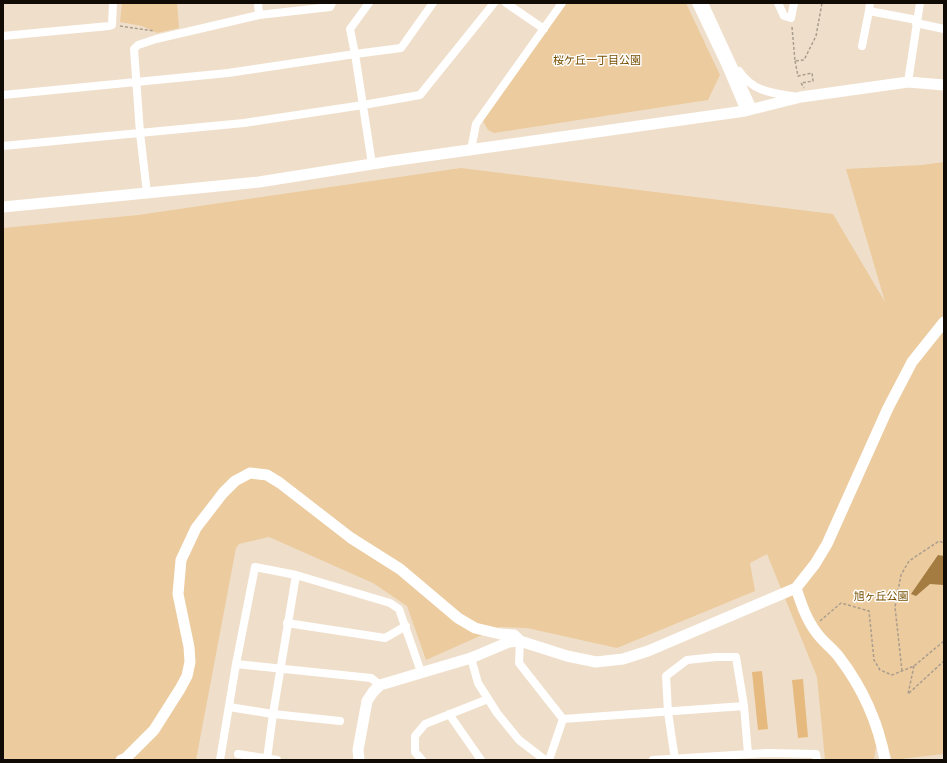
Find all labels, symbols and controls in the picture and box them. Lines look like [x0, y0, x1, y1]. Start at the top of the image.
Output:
park label: 桜ケ丘一丁目公園 [553, 53, 641, 67]
park label: 旭ヶ丘公園 [854, 589, 908, 603]

